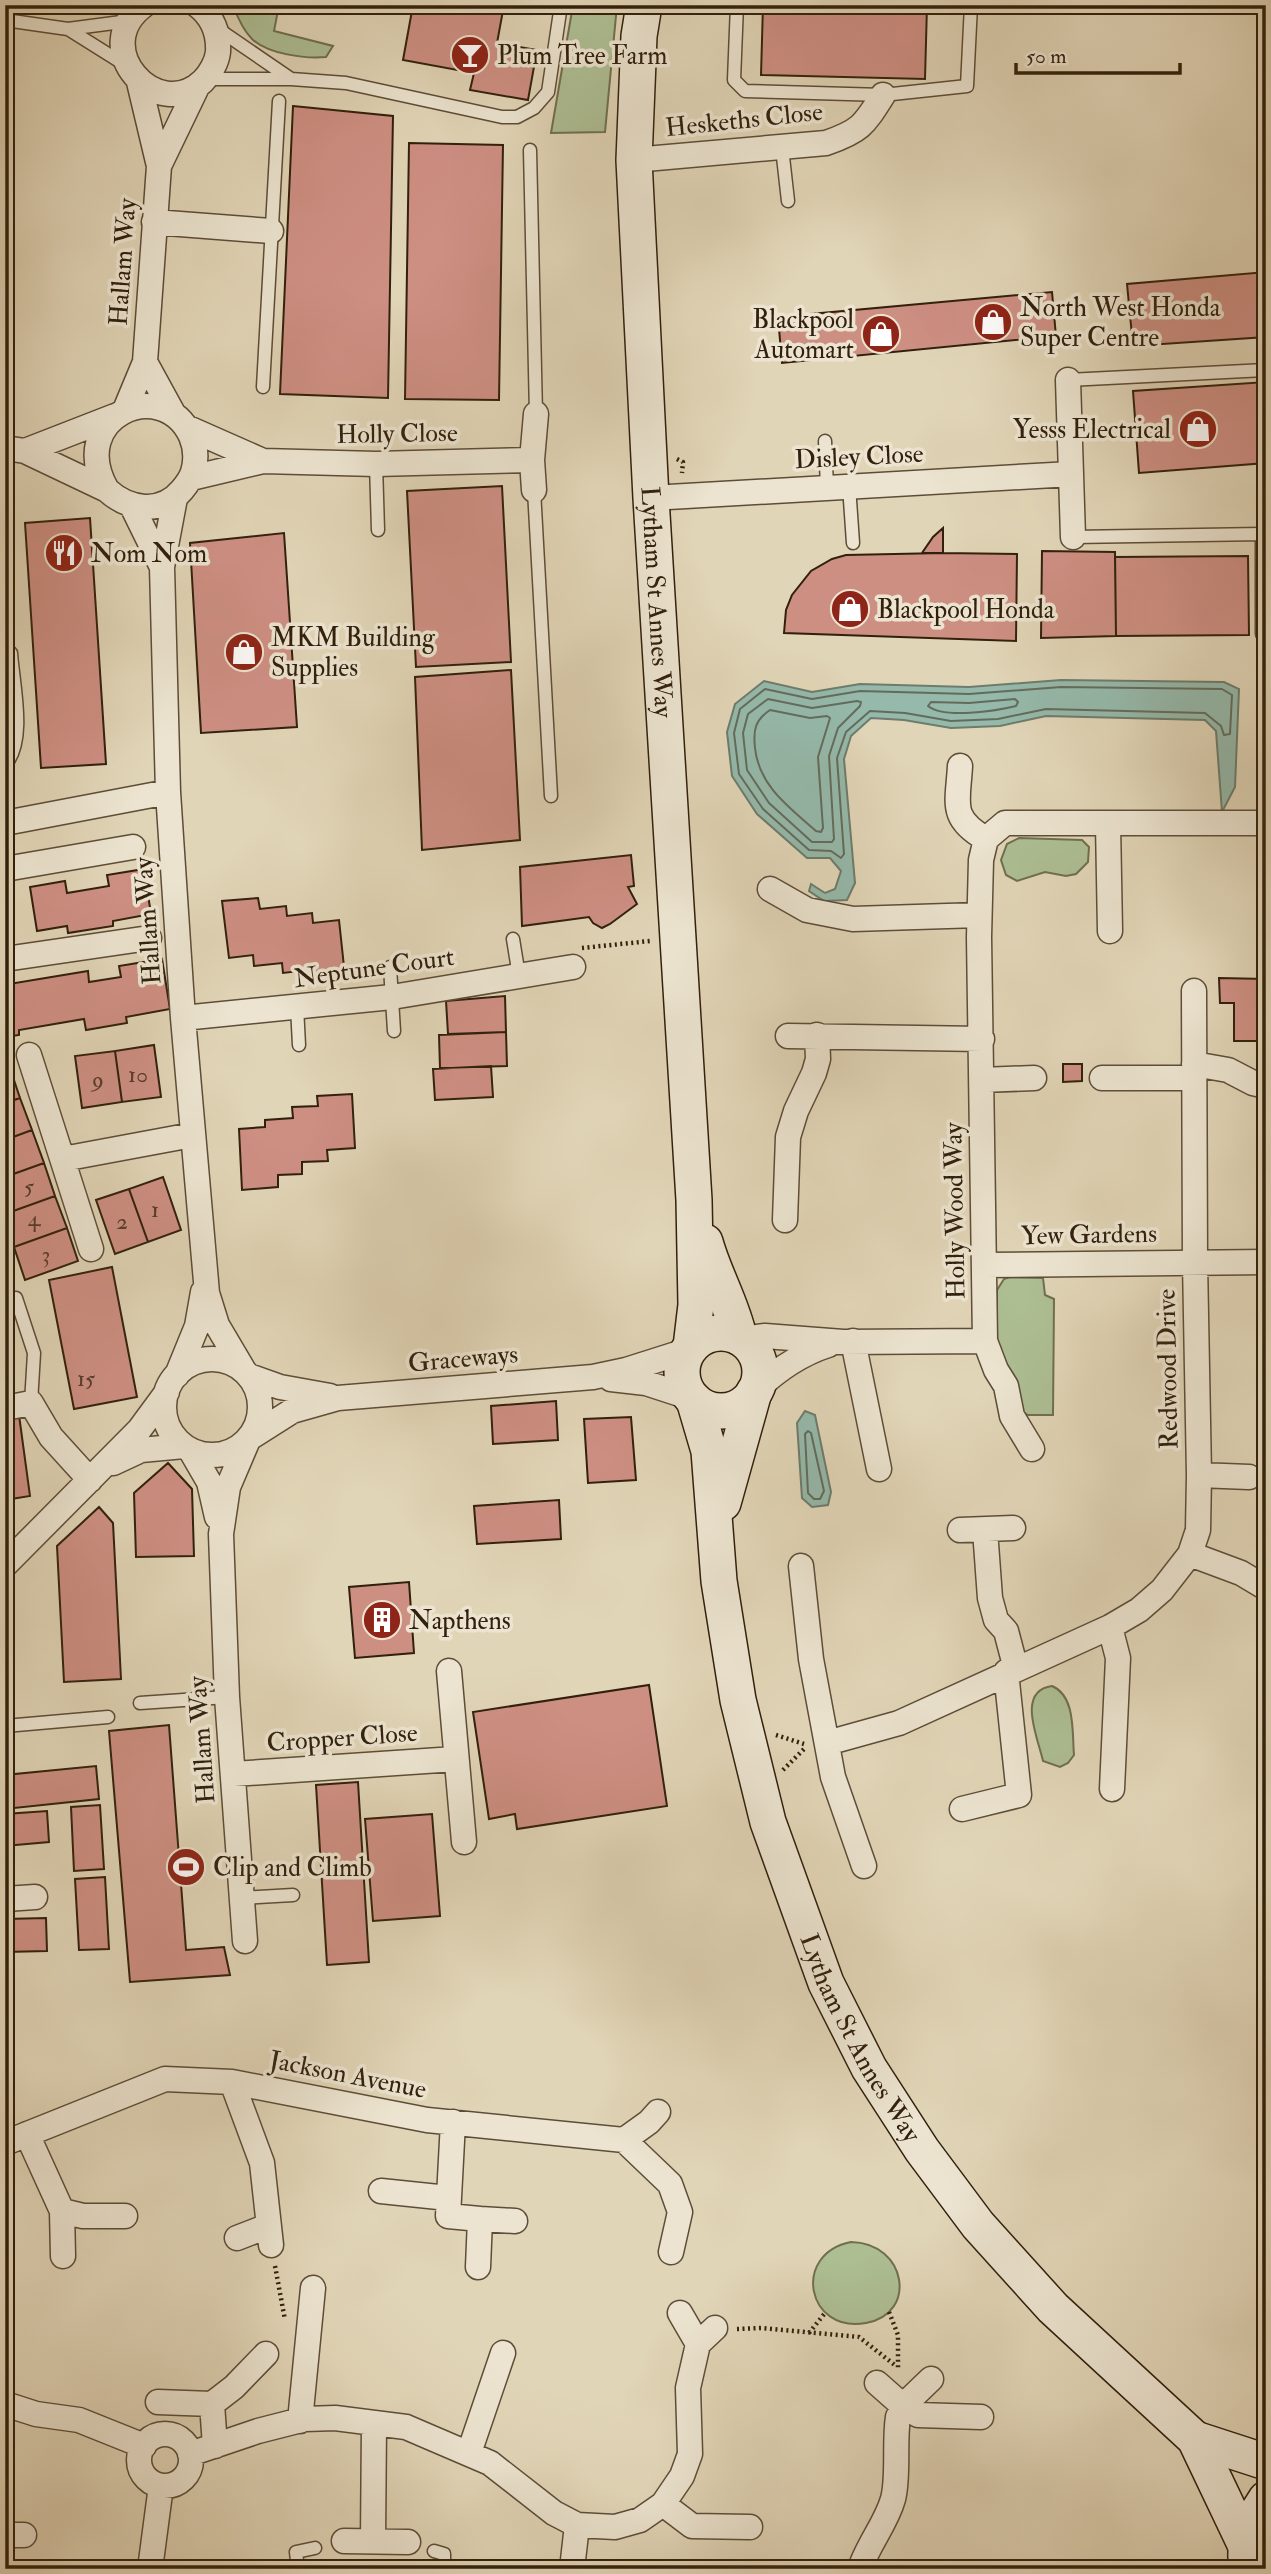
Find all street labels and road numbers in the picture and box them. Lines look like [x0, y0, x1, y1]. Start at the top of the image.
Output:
street label: Heskeths Close [664, 96, 824, 144]
street label: Hallam Way [103, 197, 143, 327]
street label: Holly Close [336, 417, 458, 451]
street label: Disley Close [794, 438, 925, 476]
street label: Lytham St Annes Way [633, 485, 679, 719]
street label: Hallam Way [128, 856, 168, 986]
street label: Neptune Court [292, 941, 456, 996]
street label: Holly Wood Way [937, 1122, 973, 1300]
street label: Yew Gardens [1021, 1218, 1157, 1252]
street label: Redwood Drive [1151, 1288, 1185, 1450]
street label: Graceways [407, 1338, 520, 1380]
street label: Hallam Way [182, 1675, 222, 1805]
street label: Cropper Close [266, 1717, 419, 1760]
street label: Lytham St Annes Way [792, 1929, 928, 2149]
street label: Jackson Avenue [266, 2044, 429, 2106]

